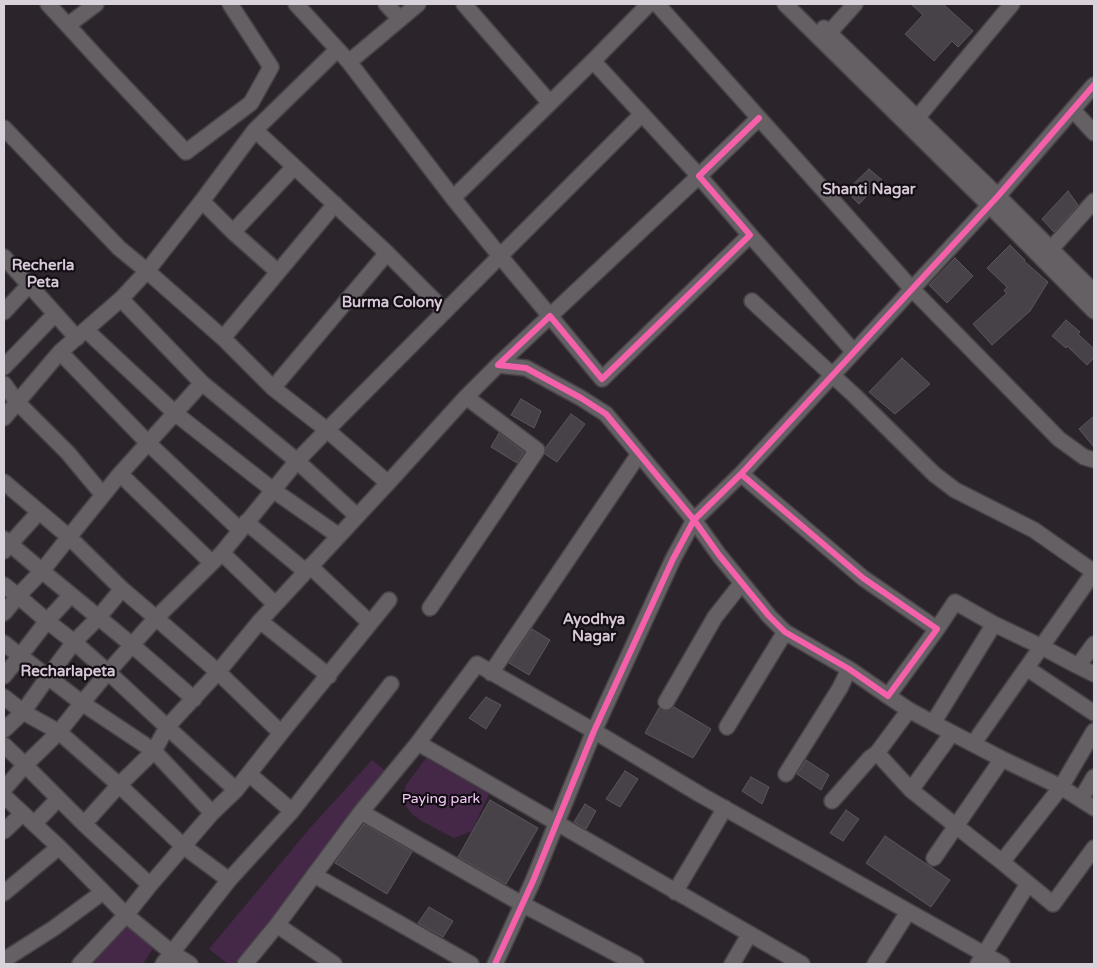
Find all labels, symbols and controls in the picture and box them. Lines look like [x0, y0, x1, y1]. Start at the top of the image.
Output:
district label: Shanti Nagar [822, 181, 916, 199]
district label: Recherla Peta [12, 257, 74, 292]
district label: Burma Colony [342, 294, 442, 312]
district label: Ayodhya Nagar [563, 611, 625, 646]
district label: Recharlapeta [21, 663, 115, 681]
park label: Paying park [402, 791, 480, 807]

